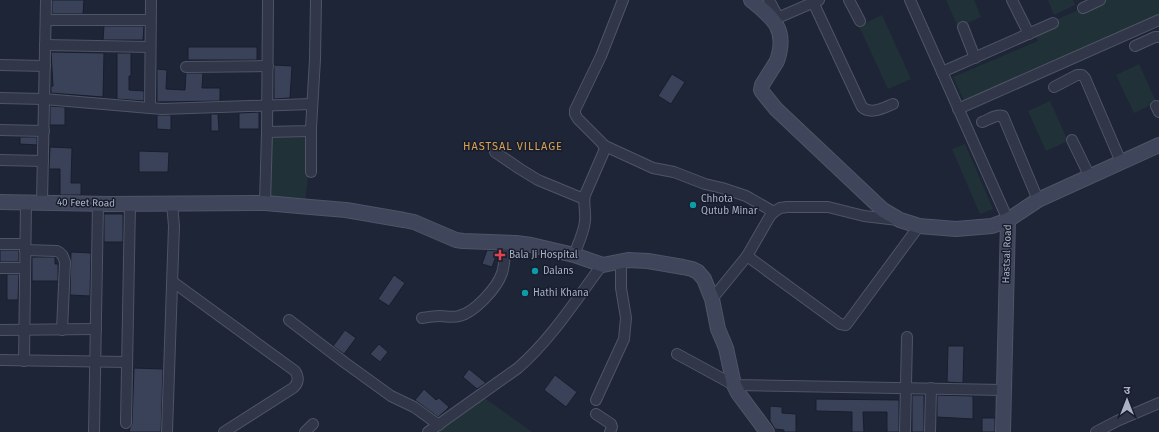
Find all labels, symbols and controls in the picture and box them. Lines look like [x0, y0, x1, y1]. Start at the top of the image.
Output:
district label: HASTSAL VILLAGE [463, 140, 563, 153]
place label: Chhota Qutub Minar [701, 193, 758, 217]
street label: 40 Feet Road [57, 196, 115, 210]
marker: Chhota Qutub Minar [688, 200, 698, 210]
street label: Hastsal Road [1000, 224, 1014, 284]
marker: Bala Ji Hospital [494, 249, 506, 261]
place label: Bala Ji Hospital [509, 249, 578, 261]
place label: Dalans [543, 265, 574, 277]
marker: Dalans [530, 266, 540, 276]
place label: Hathi Khana [533, 287, 589, 299]
marker: Hathi Khana [520, 288, 530, 298]
north arrow [1107, 380, 1147, 420]
text: उ [1124, 384, 1131, 397]

